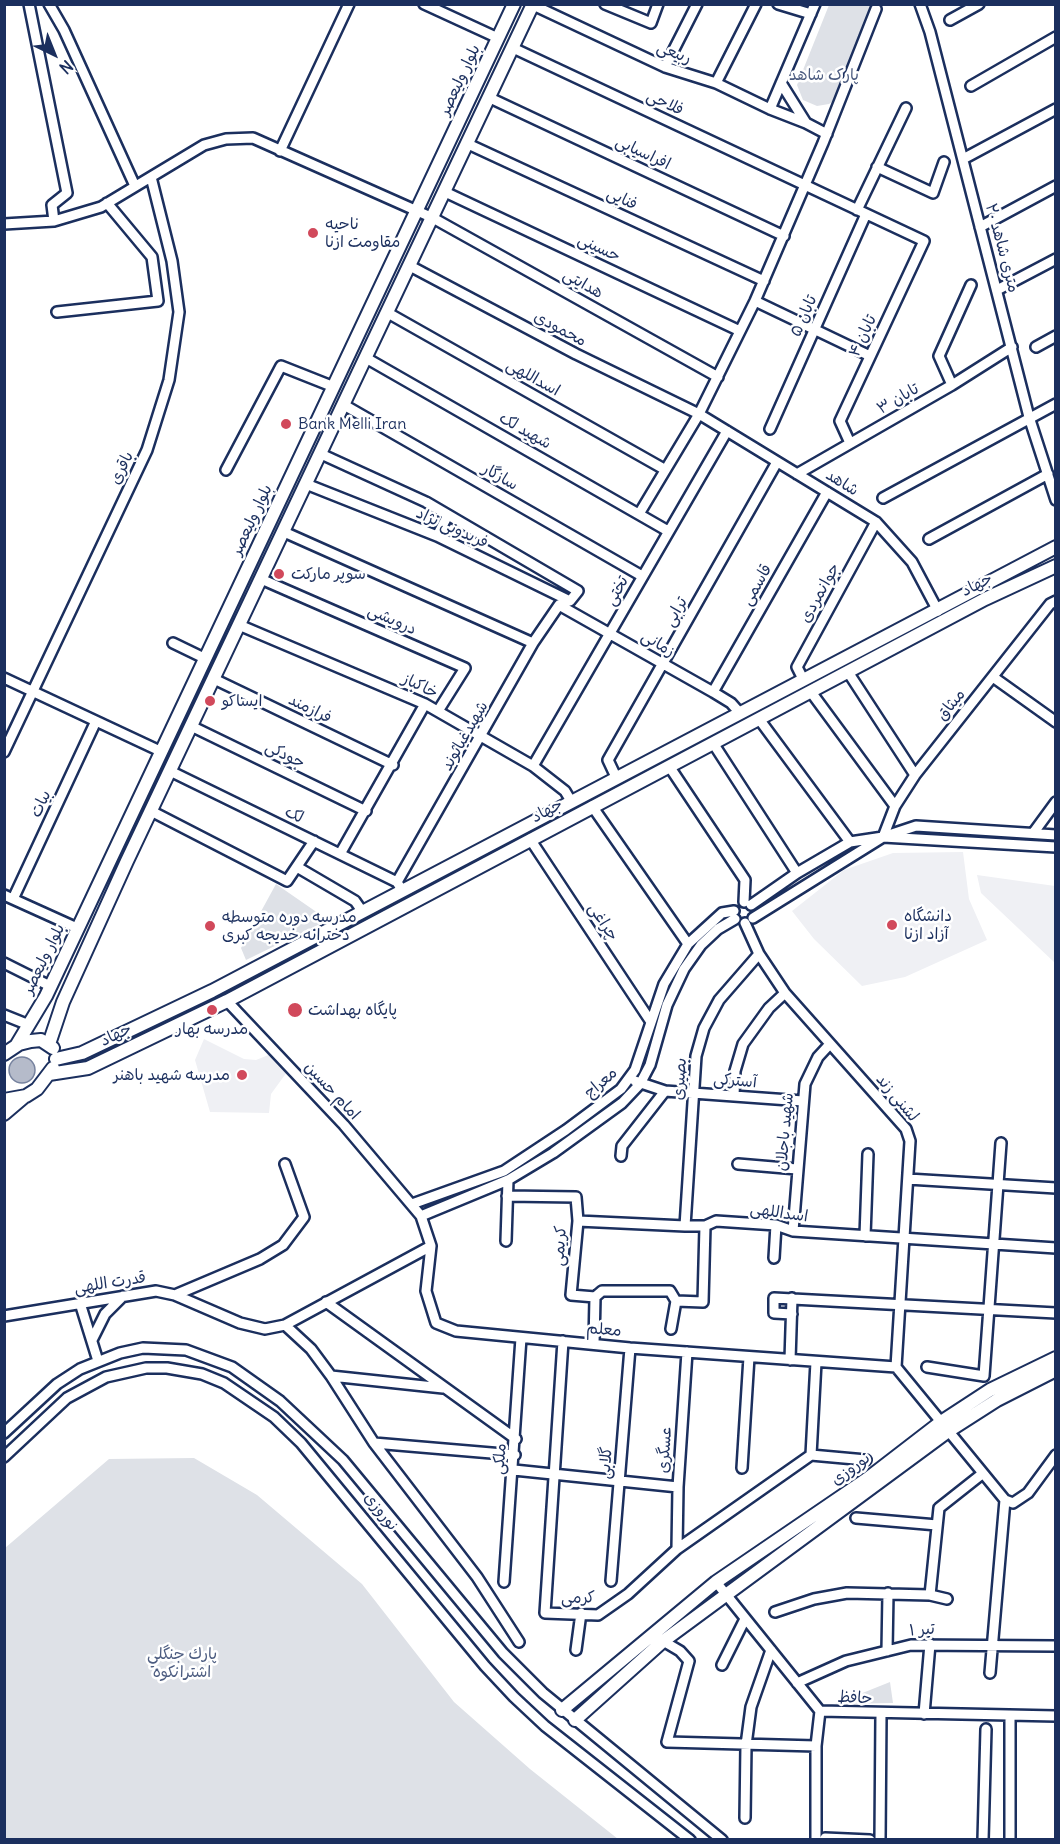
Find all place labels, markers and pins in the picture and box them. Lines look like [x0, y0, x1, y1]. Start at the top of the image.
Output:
place label: ناحیه مقاومت ازنا [325, 214, 400, 252]
marker: ناحیه مقاومت ازنا [306, 226, 320, 240]
place label: Bank Melli Iran [298, 414, 407, 434]
marker: Bank Melli Iran [279, 417, 293, 431]
place label: سوپر مارکت [291, 564, 366, 584]
marker: سوپر مارکت [272, 567, 286, 581]
place label: ایساکو [222, 691, 262, 711]
marker: ایساکو [203, 694, 217, 708]
place label: دانشگاه آزاد ازنا [904, 906, 952, 944]
place label: مدرسه دوره متوسطه دخترانه خدیجه کبری [222, 907, 357, 945]
marker: دانشگاه آزاد ازنا [885, 918, 899, 932]
marker: مدرسه دوره متوسطه دخترانه خدیجه کبری [203, 919, 217, 933]
place label: پایگاه بهداشت [308, 1000, 397, 1020]
marker: پایگاه بهداشت [286, 1001, 304, 1019]
marker: مدرسه بهار [205, 1003, 219, 1017]
place label: مدرسه بهار [176, 1019, 248, 1039]
place label: مدرسه شهید باهنر [114, 1065, 230, 1085]
marker: مدرسه شهید باهنر [235, 1068, 249, 1082]

